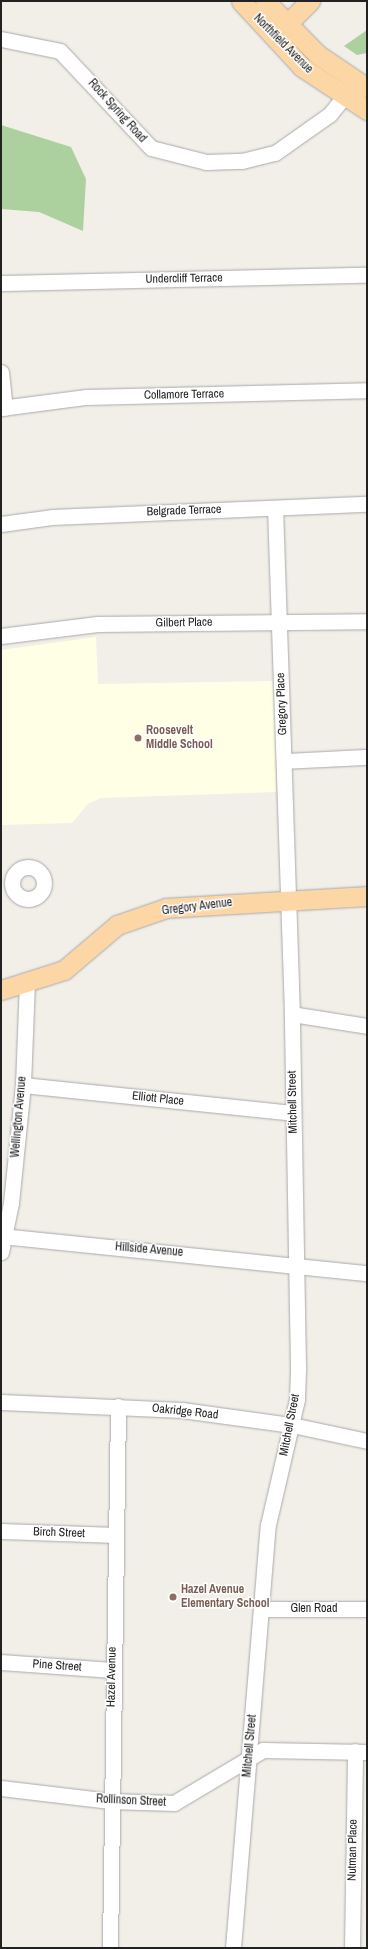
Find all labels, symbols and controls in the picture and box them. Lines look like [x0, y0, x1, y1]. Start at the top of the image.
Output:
street label: Northfield Avenue [250, 11, 316, 77]
street label: Rock Spring Road [85, 76, 149, 146]
street label: Undercliff Terrace [145, 271, 223, 287]
street label: Collamore Terrace [144, 387, 224, 403]
street label: Belgrade Terrace [146, 502, 222, 520]
street label: Gilbert Place [155, 615, 213, 631]
street label: Gregory Place [274, 672, 290, 736]
place label: Roosevelt Middle School [146, 724, 213, 752]
marker: Roosevelt Middle School [133, 733, 143, 743]
street label: Gregory Avenue [161, 895, 233, 919]
street label: Mitchell Street [285, 1070, 301, 1134]
street label: Wellington Avenue [8, 1075, 30, 1159]
street label: Elliott Place [131, 1089, 185, 1109]
street label: Hillside Avenue [114, 1240, 184, 1260]
street label: Mitchell Street [277, 1393, 303, 1457]
street label: Oakridge Road [151, 1401, 219, 1423]
street label: Birch Street [33, 1525, 85, 1541]
place label: Hazel Avenue Elementary School [181, 1583, 270, 1611]
marker: Hazel Avenue Elementary School [168, 1592, 178, 1602]
street label: Glen Road [290, 1602, 338, 1616]
street label: Hazel Avenue [104, 1646, 120, 1708]
street label: Pine Street [32, 1657, 82, 1675]
street label: Mitchell Street [240, 1714, 260, 1778]
street label: Rollinson Street [96, 1792, 166, 1810]
street label: Nutman Place [345, 1819, 361, 1881]

